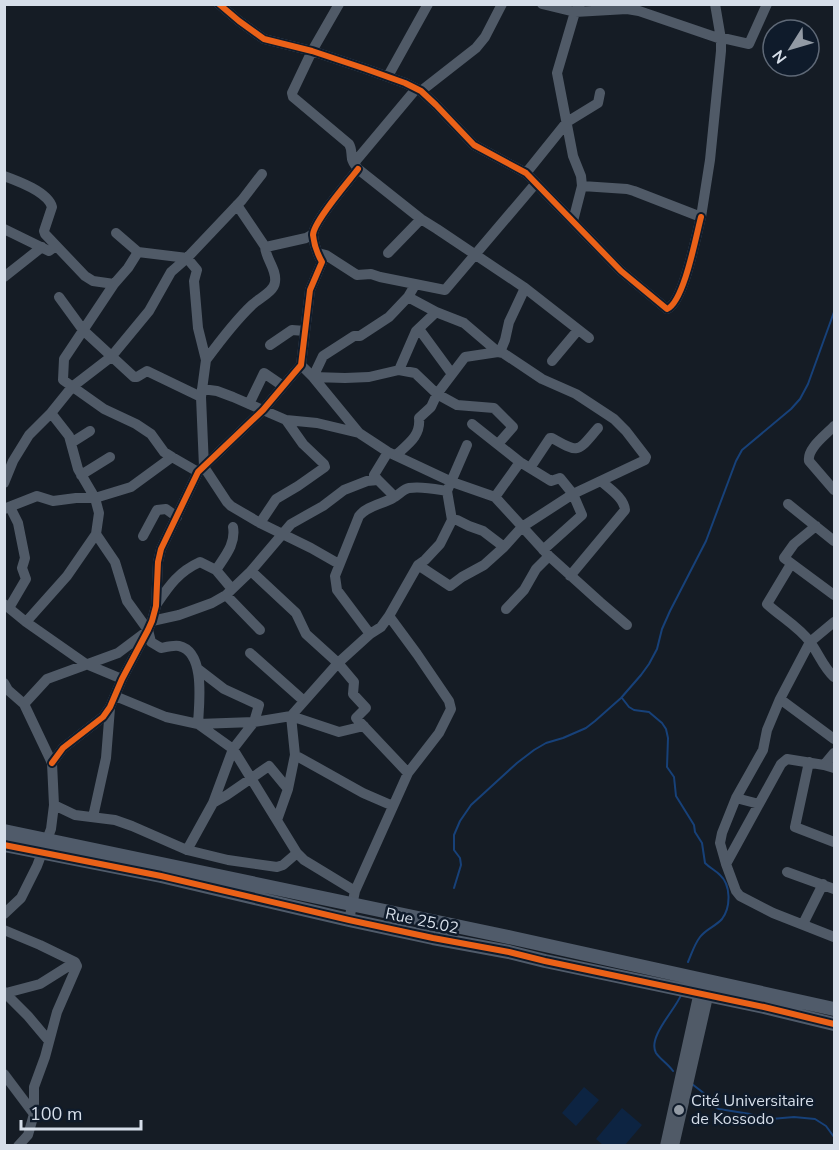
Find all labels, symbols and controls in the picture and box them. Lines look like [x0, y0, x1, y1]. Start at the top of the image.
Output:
north arrow [761, 18, 821, 78]
text: N [767, 45, 792, 68]
street label: Rue 25.02 [383, 903, 461, 939]
place label: Cité Universitaire de Kossodo [691, 1090, 814, 1130]
scale bar [21, 1093, 141, 1131]
text: 100 m [30, 1102, 82, 1126]
marker: Cité Universitaire de Kossodo [672, 1103, 686, 1117]

